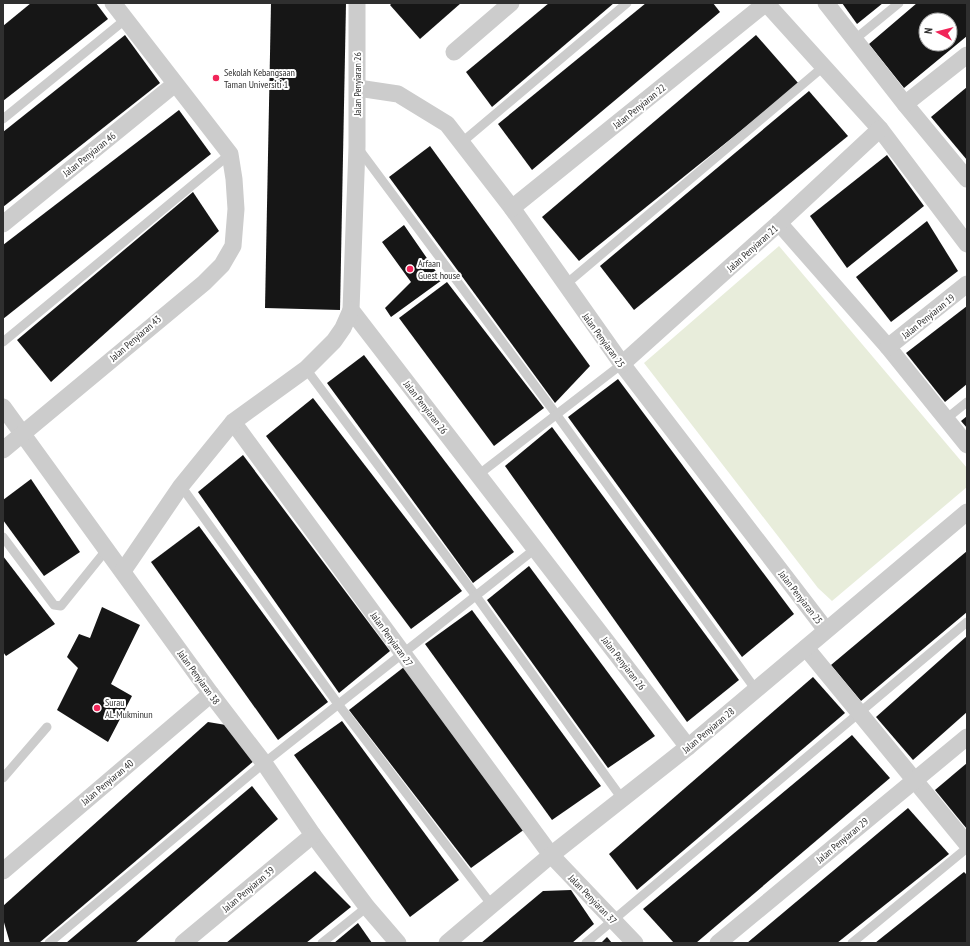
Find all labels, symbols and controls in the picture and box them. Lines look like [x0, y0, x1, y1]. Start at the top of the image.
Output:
north arrow [918, 12, 958, 52]
text: N [921, 27, 935, 35]
street label: Jalan Penyiaran 26 [351, 51, 364, 117]
place label: Sekolah Kebangsaan Taman Universiti 1 [224, 66, 295, 91]
marker: Sekolah Kebangsaan Taman Universiti 1 [211, 73, 221, 83]
street label: Jalan Penyiaran 22 [610, 81, 668, 132]
street label: Jalan Penyiaran 46 [60, 129, 119, 180]
street label: Jalan Penyiaran 21 [723, 222, 781, 275]
place label: Arfaan Guest house [418, 257, 460, 282]
marker: Arfaan Guest house [405, 264, 415, 274]
street label: Jalan Penyiaran 19 [899, 291, 957, 342]
street label: Jalan Penyiaran 25 [579, 310, 628, 370]
street label: Jalan Penyiaran 43 [106, 312, 164, 365]
street label: Jalan Penyiaran 26 [400, 377, 451, 437]
street label: Jalan Penyiaran 25 [775, 567, 825, 627]
street label: Jalan Penyiaran 27 [367, 609, 416, 669]
street label: Jalan Penyiaran 26 [598, 633, 649, 693]
street label: Jalan Penyiaran 38 [174, 647, 223, 707]
place label: Surau AL-Mukminun [105, 696, 153, 721]
marker: Surau AL-Mukminun [92, 703, 102, 713]
street label: Jalan Penyiaran 28 [679, 705, 737, 757]
street label: Jalan Penyiaran 40 [78, 756, 136, 809]
street label: Jalan Penyiaran 29 [813, 815, 871, 867]
street label: Jalan Penyiaran 39 [219, 864, 277, 916]
street label: Jalan Penyiaran 37 [565, 871, 620, 927]

